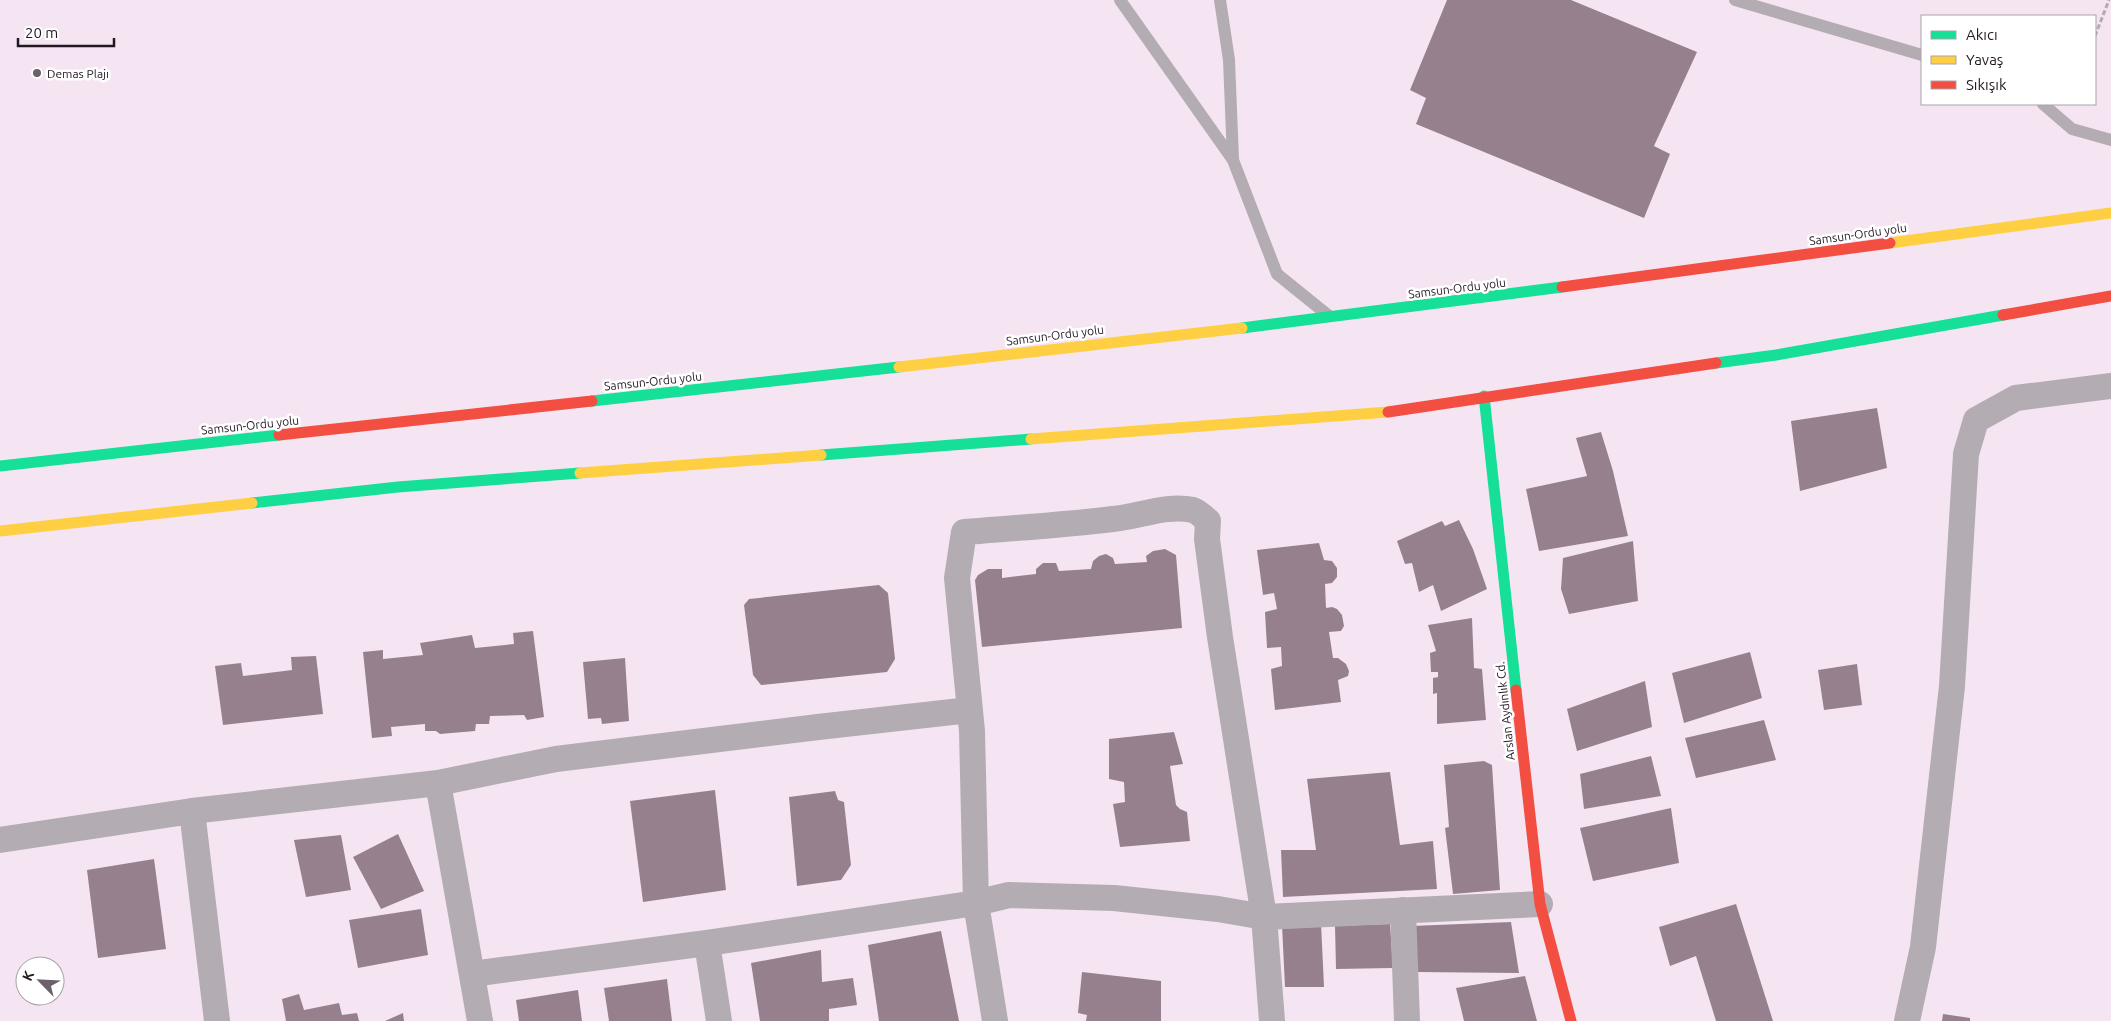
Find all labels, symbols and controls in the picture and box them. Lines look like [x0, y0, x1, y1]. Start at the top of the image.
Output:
scale bar [18, 15, 114, 47]
legend [1921, 15, 2096, 105]
text: 20 m [25, 24, 58, 41]
text: Akıcı [1966, 26, 1998, 43]
text: Yavaş [1966, 51, 2003, 68]
marker: Demas Plajı [31, 67, 43, 79]
place label: Demas Plajı [47, 67, 109, 80]
text: Sıkışık [1966, 76, 2007, 93]
street label: Samsun-Ordu yolu [1808, 221, 1908, 247]
street label: Samsun-Ordu yolu [1407, 276, 1507, 300]
street label: Samsun-Ordu yolu [1005, 323, 1105, 347]
street label: Samsun-Ordu yolu [603, 369, 703, 393]
street label: Samsun-Ordu yolu [200, 413, 300, 437]
street label: Arslan Aydınlık Cd. [1493, 661, 1517, 761]
north arrow [15, 956, 65, 1006]
text: K [19, 968, 38, 983]

